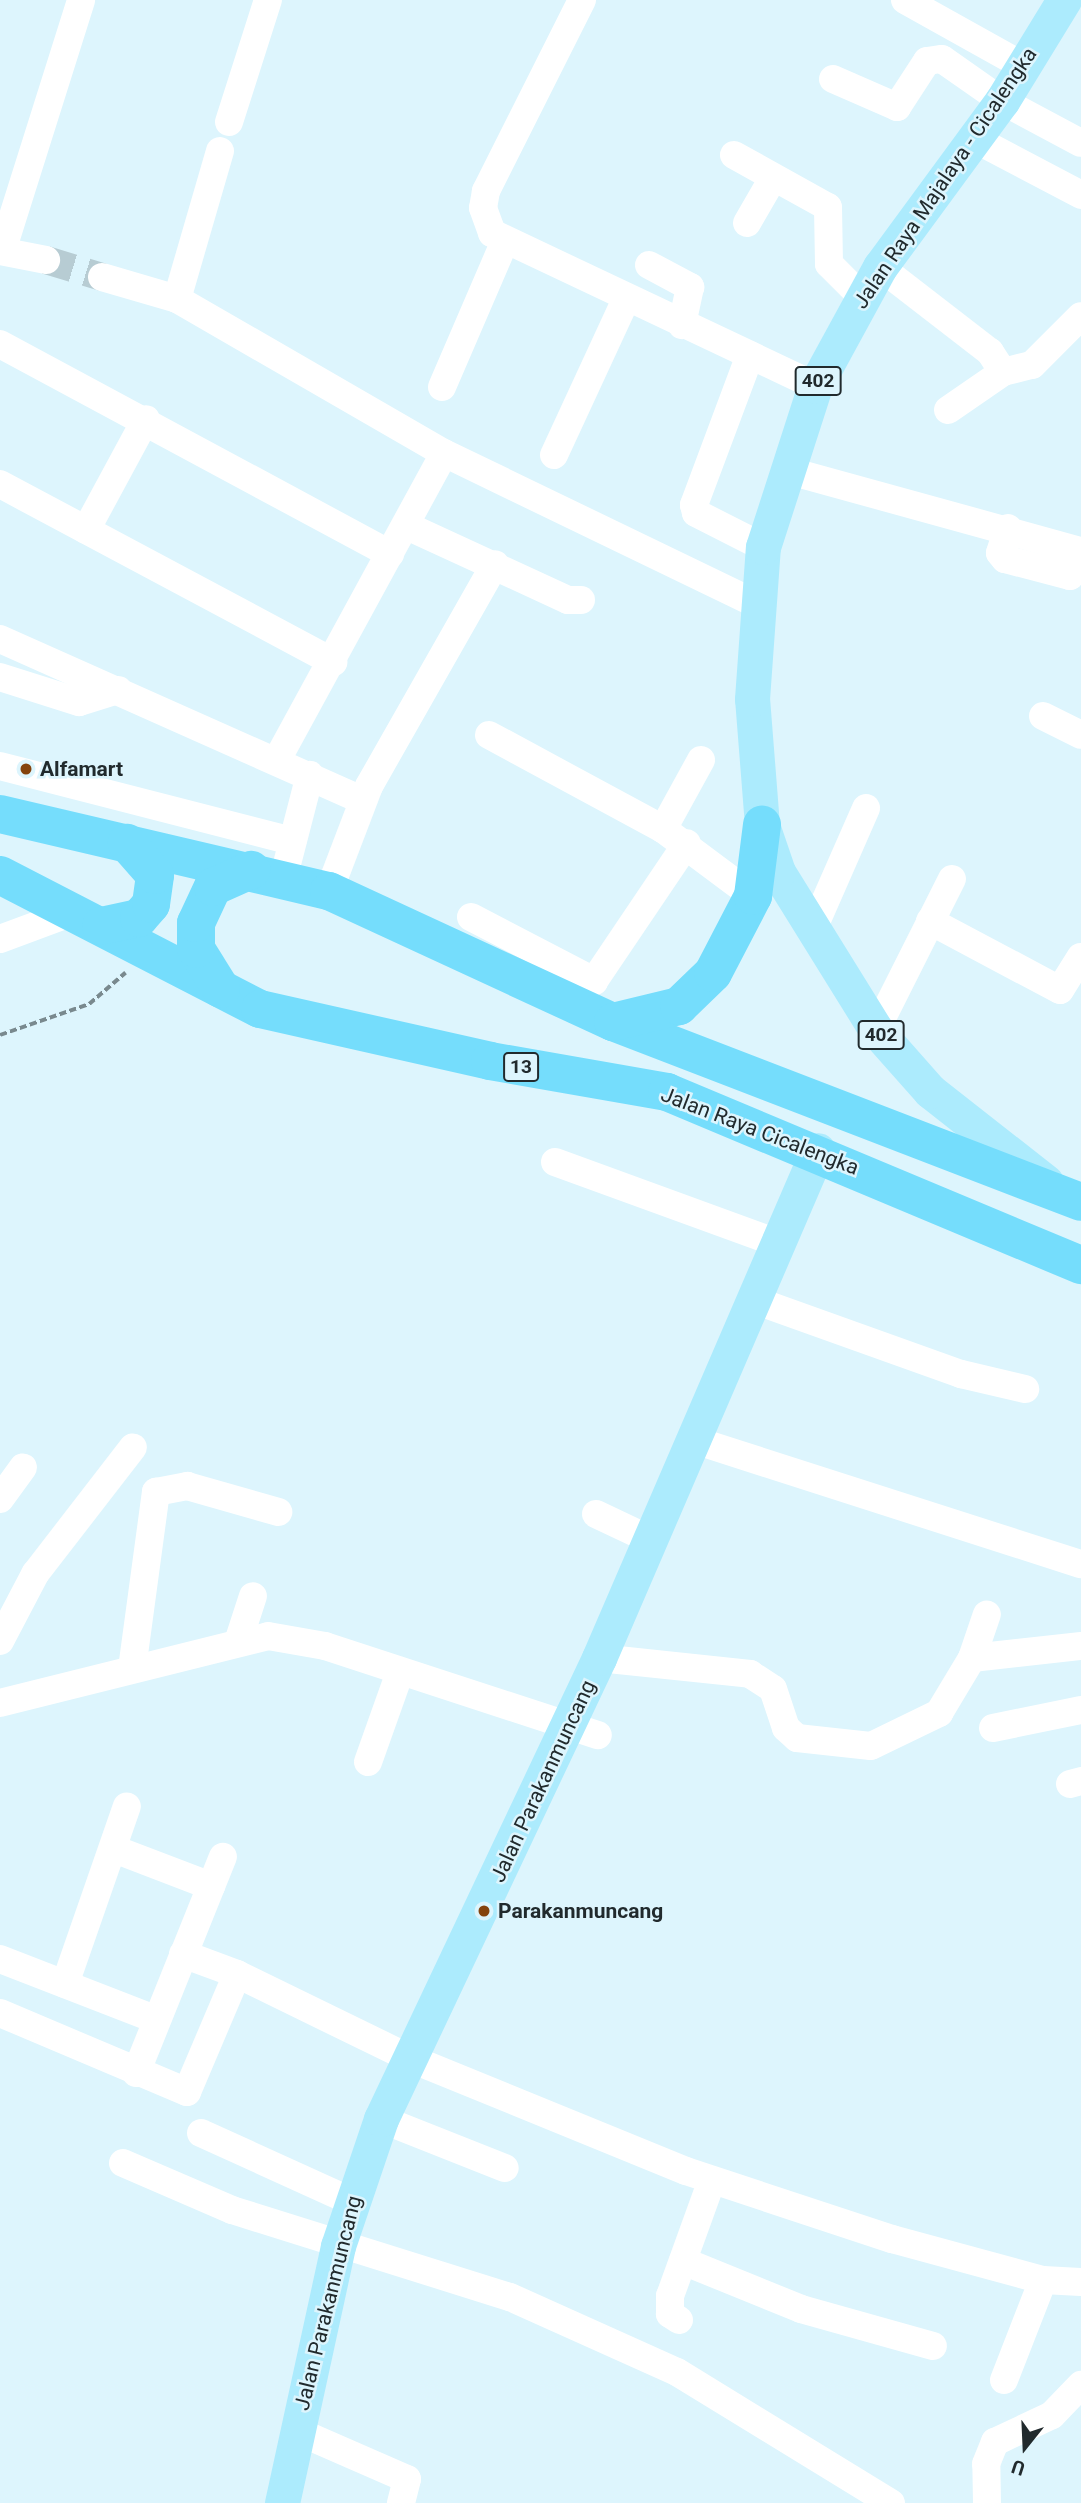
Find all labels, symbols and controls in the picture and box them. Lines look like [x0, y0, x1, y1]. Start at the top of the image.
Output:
street label: Jalan Raya Majalaya - Cicalengka [848, 43, 1042, 313]
road number: 402 [794, 366, 842, 396]
place label: Alfamart [40, 756, 123, 782]
marker: Alfamart [18, 761, 34, 777]
road number: 402 [856, 1020, 906, 1050]
road number: 13 [502, 1051, 540, 1082]
street label: Jalan Raya Cicalengka [658, 1082, 862, 1180]
street label: Jalan Parakanmuncang [485, 1676, 601, 1886]
place label: Parakanmuncang [498, 1898, 663, 1924]
marker: Parakanmuncang [476, 1903, 492, 1919]
street label: Jalan Parakanmuncang [289, 2193, 367, 2413]
north arrow [990, 2412, 1060, 2482]
text: U [1009, 2455, 1028, 2480]

